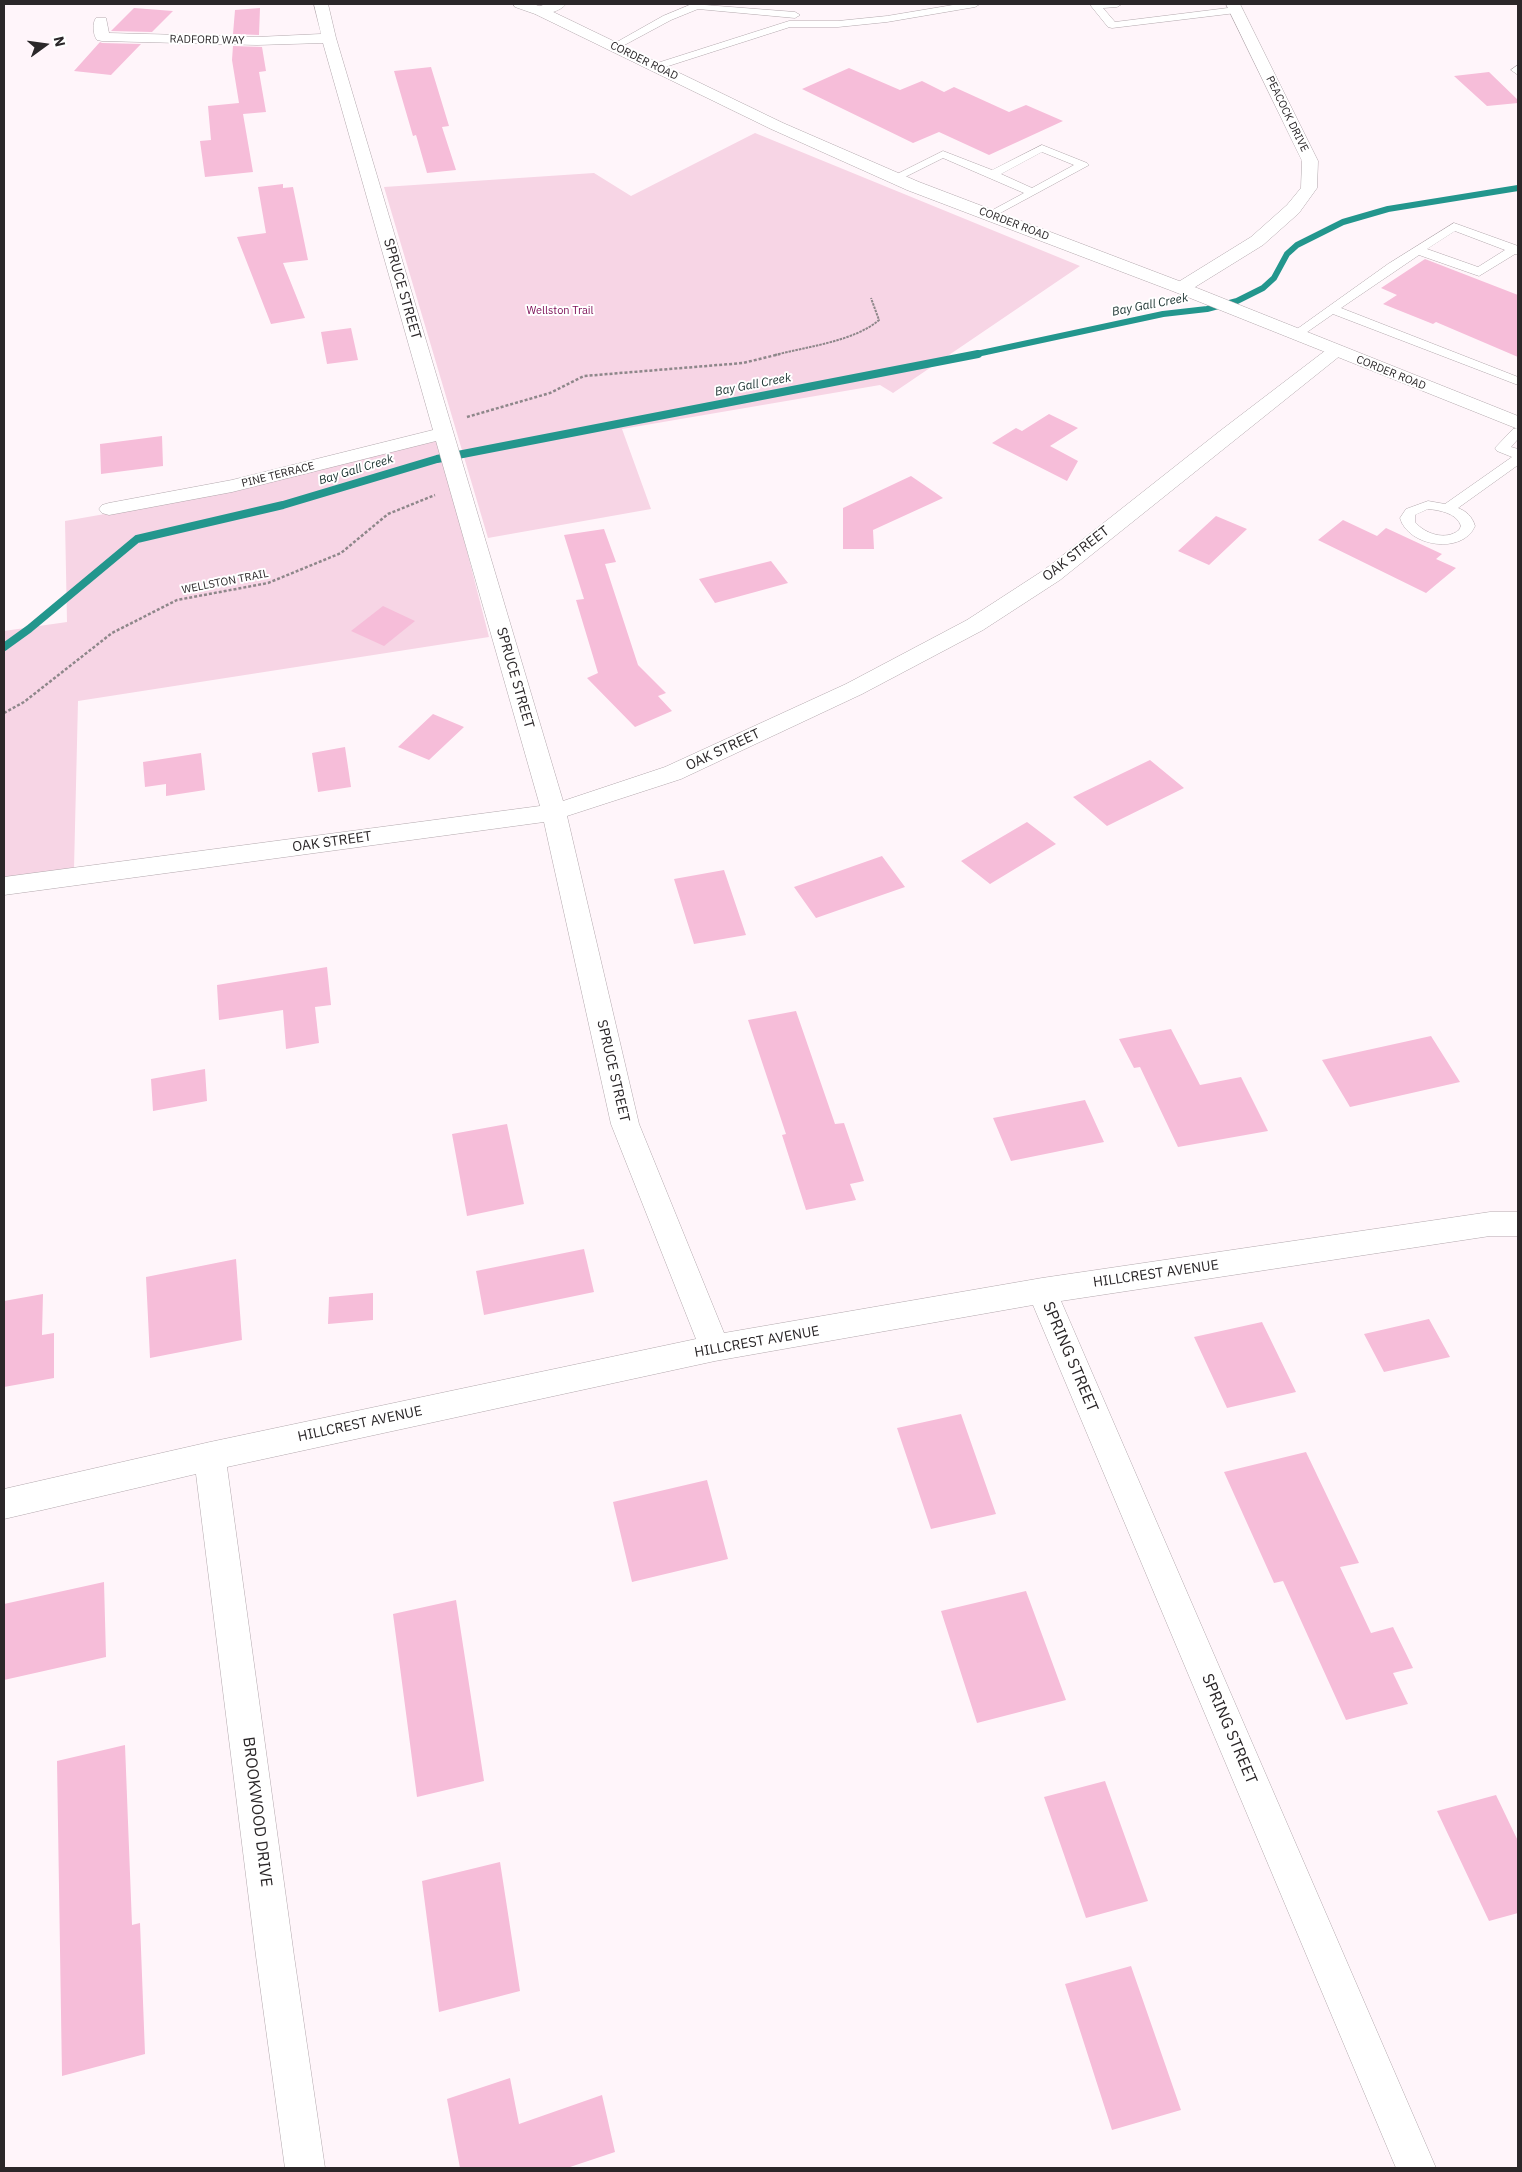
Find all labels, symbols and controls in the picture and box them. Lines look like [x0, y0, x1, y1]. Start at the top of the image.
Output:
north arrow [20, 20, 70, 70]
street label: RADFORD WAY [169, 33, 245, 47]
text: N [50, 34, 70, 48]
street label: CORDER ROAD [608, 39, 680, 83]
street label: PEACOCK DRIVE [1263, 74, 1311, 154]
street label: CORDER ROAD [977, 205, 1051, 243]
street label: SPRUCE STREET [380, 237, 424, 341]
water label: Bay Gall Creek [1111, 291, 1189, 319]
park label: Wellston Trail [526, 304, 594, 318]
street label: CORDER ROAD [1354, 353, 1428, 393]
water label: Bay Gall Creek [714, 371, 792, 399]
water label: Bay Gall Creek [317, 452, 395, 488]
street label: PINE TERRACE [240, 460, 316, 490]
street label: OAK STREET [1039, 523, 1113, 585]
street label: WELLSTON TRAIL [181, 567, 269, 597]
street label: SPRUCE STREET [493, 626, 537, 730]
street label: OAK STREET [683, 725, 763, 775]
street label: OAK STREET [291, 828, 373, 856]
street label: SPRUCE STREET [593, 1018, 633, 1124]
street label: HILLCREST AVENUE [1092, 1257, 1220, 1291]
street label: SPRING STREET [1038, 1299, 1102, 1415]
street label: HILLCREST AVENUE [693, 1323, 821, 1361]
street label: HILLCREST AVENUE [296, 1403, 424, 1445]
street label: SPRING STREET [1197, 1671, 1261, 1787]
street label: BROOKWOOD DRIVE [238, 1736, 276, 1888]

